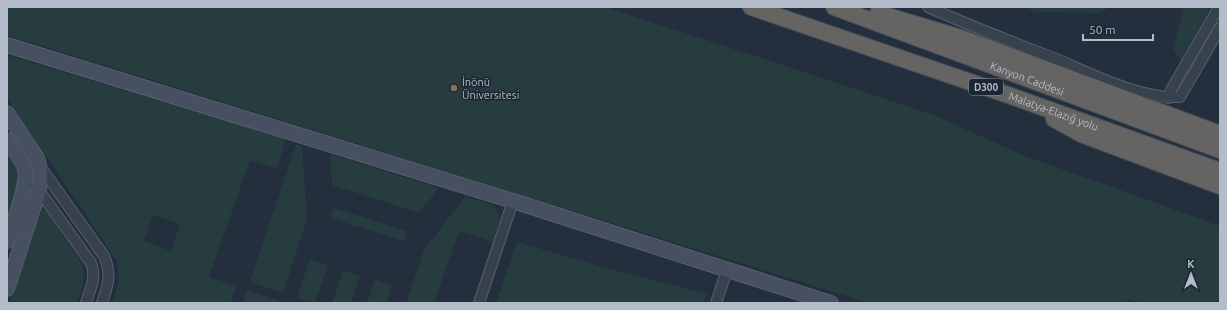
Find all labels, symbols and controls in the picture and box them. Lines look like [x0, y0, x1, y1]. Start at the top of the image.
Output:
scale bar [1083, 16, 1153, 42]
text: 50 m [1089, 23, 1116, 36]
street label: Kanyon Caddesi [989, 59, 1066, 98]
place label: İnönü Üniversitesi [462, 76, 519, 101]
road number: D300 [969, 79, 1003, 95]
marker: İnönü Üniversitesi [449, 83, 459, 93]
street label: Malatya-Elazığ yolu [1007, 90, 1100, 133]
north arrow [1171, 254, 1211, 294]
text: K [1187, 258, 1195, 270]

